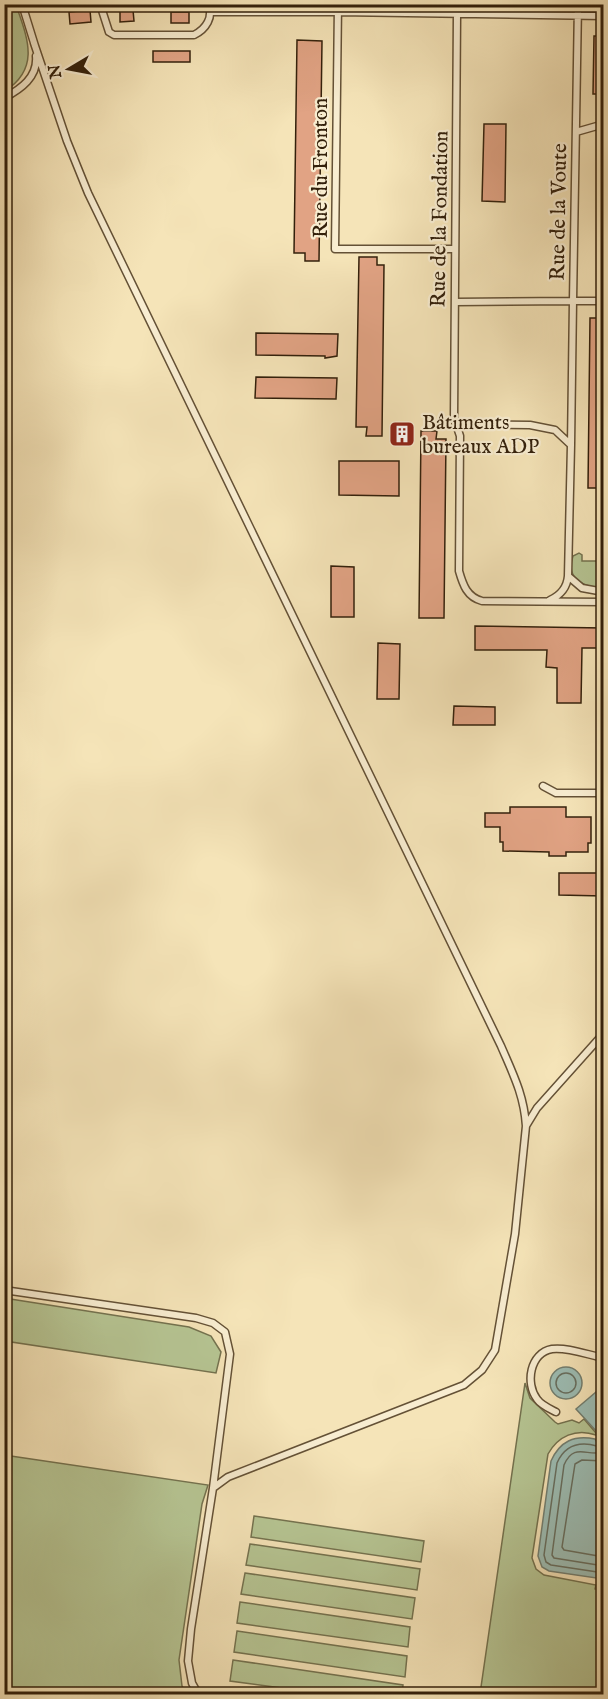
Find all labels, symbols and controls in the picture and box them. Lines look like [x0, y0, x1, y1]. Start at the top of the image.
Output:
north arrow [39, 39, 99, 99]
text: N [45, 63, 67, 81]
street label: Rue du Fronton [308, 98, 335, 238]
street label: Rue de la Fondation [425, 130, 456, 308]
street label: Rue de la Voute [545, 143, 574, 281]
place label: Bâtiments bureaux ADP [422, 410, 539, 461]
building icon: Bâtiments bureaux ADP [387, 419, 417, 449]

